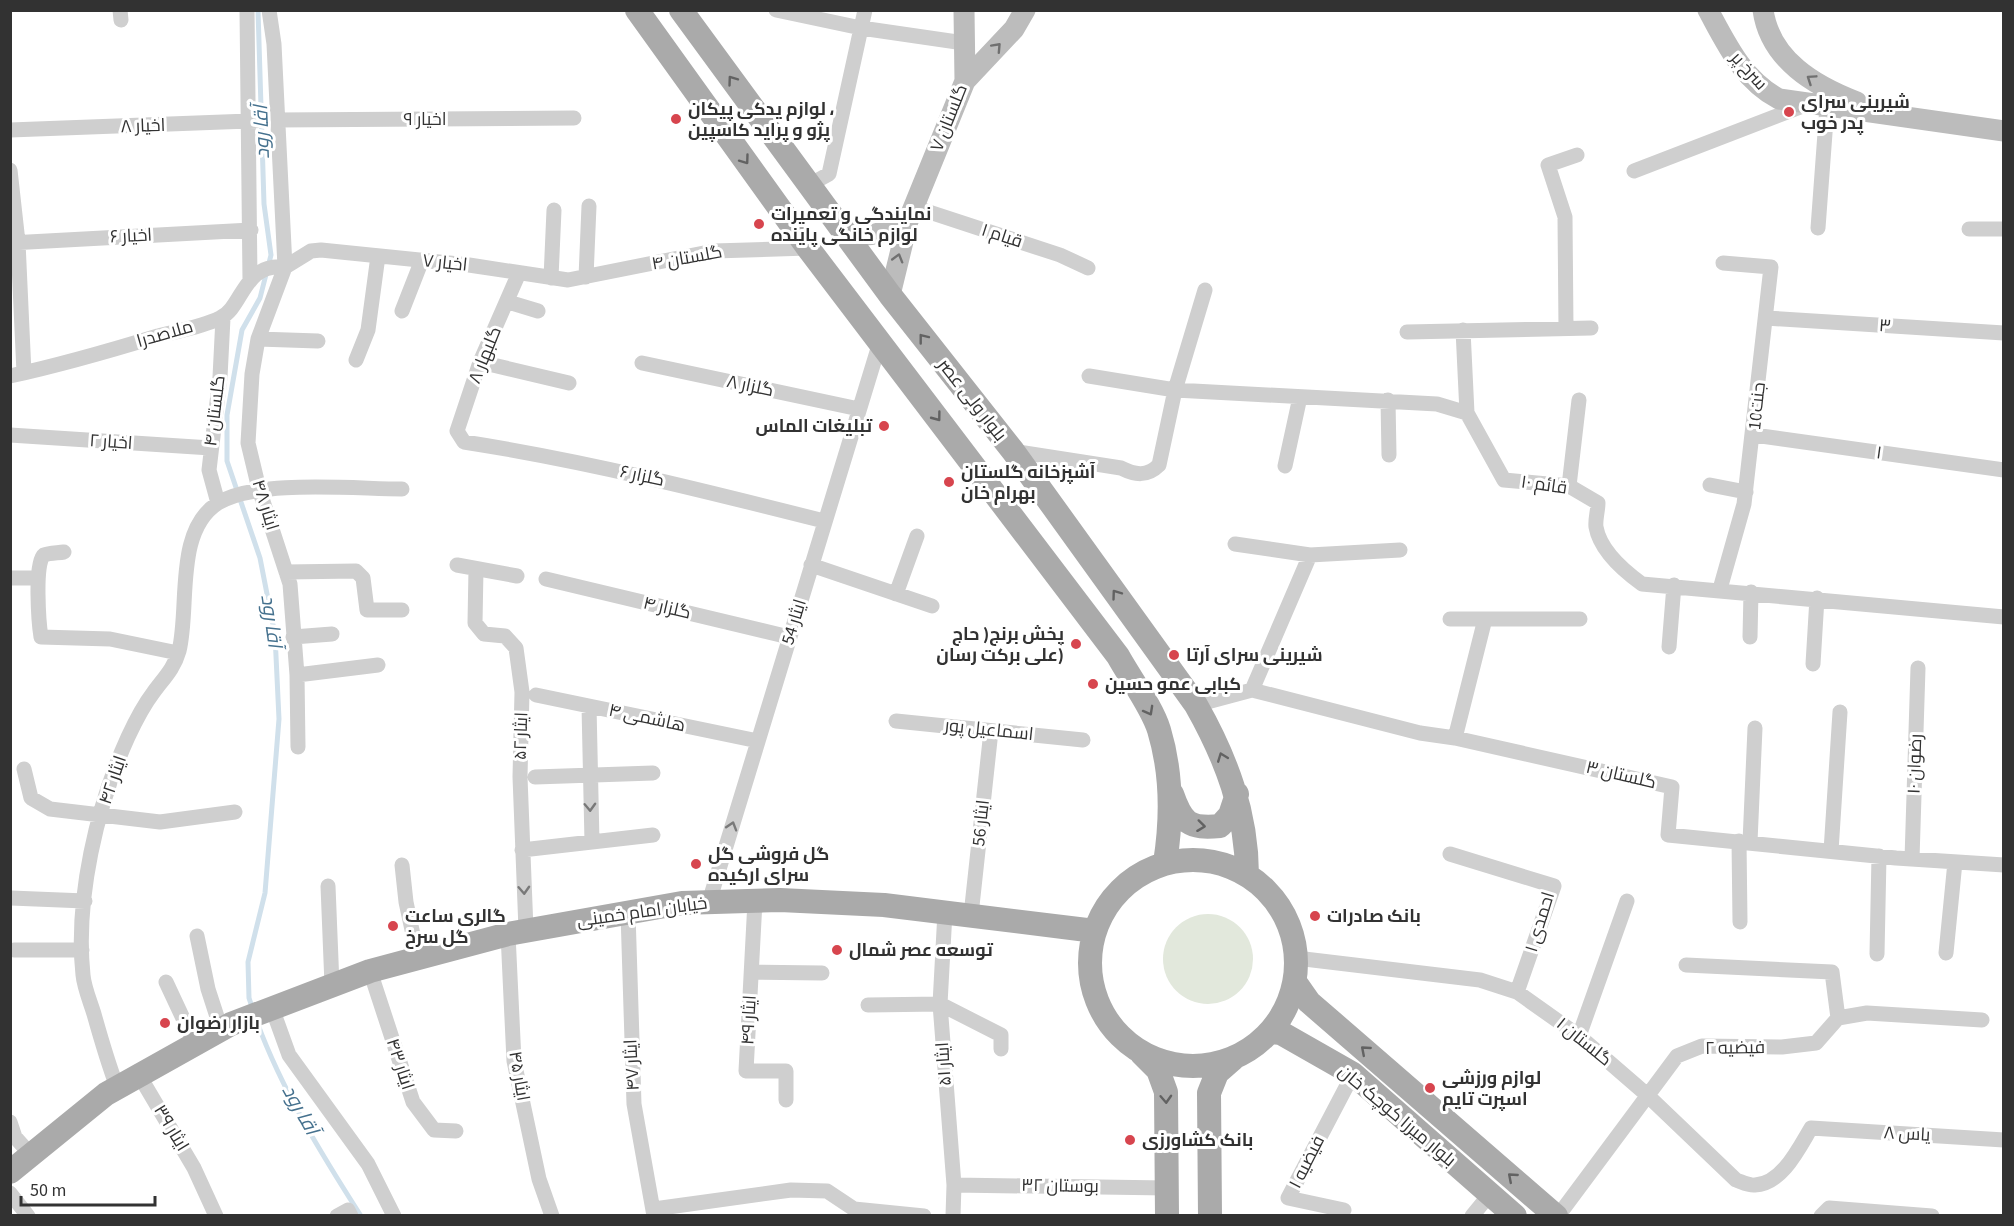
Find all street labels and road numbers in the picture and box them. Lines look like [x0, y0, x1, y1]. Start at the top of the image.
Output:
street label: سرخ پر [1724, 45, 1773, 96]
street label: گلستان ۷ [924, 81, 974, 155]
street label: اخیار ۹ [403, 107, 447, 132]
street label: اخیار ۸ [120, 113, 166, 139]
street label: قیام ۱ [978, 218, 1026, 254]
street label: اخیار ۶ [109, 222, 153, 250]
street label: گلستان ۴ [650, 239, 724, 277]
street label: اخیار ۷ [421, 248, 469, 278]
street label: ۳ [1878, 313, 1892, 339]
street label: ملاصدرا [134, 314, 196, 354]
street label: گلبهار ۸ [462, 323, 508, 387]
street label: بلوار ولی عصر [931, 353, 1012, 447]
street label: گلزار ۸ [724, 369, 776, 403]
street label: گلستان ۴ [198, 374, 232, 448]
street label: جنت10 [1742, 381, 1772, 431]
street label: اخیار ۲ [89, 428, 133, 456]
street label: ۱ [1875, 440, 1883, 466]
street label: گلزار ۶ [617, 459, 667, 493]
street label: قائم ۱۰ [1519, 469, 1569, 501]
street label: ایثار ۴۸ [245, 477, 285, 533]
street label: گلزار ۴ [641, 590, 693, 626]
street label: ایثار 54 [775, 596, 813, 648]
street label: هاشمی ۴ [606, 698, 688, 738]
street label: ایثار ۵۲ [508, 712, 534, 760]
street label: اسماعیل پور [942, 713, 1035, 747]
street label: رضوان ۱۰ [1901, 733, 1929, 795]
street label: ایثار ۴۲ [93, 752, 133, 808]
street label: گلستان ۳ [1583, 755, 1659, 795]
street label: ایثار 56 [966, 799, 996, 847]
street label: احمدی ۱ [1519, 889, 1561, 955]
street label: خیابان امام خمینی [575, 890, 709, 934]
street label: ایثار ۴۹ [735, 994, 763, 1046]
street label: گلستان ۱ [1551, 1012, 1617, 1072]
street label: ایثار ۴۳ [380, 1035, 420, 1093]
street label: فیضیه ۲ [1705, 1035, 1765, 1061]
street label: ایثار ۴۷ [618, 1038, 646, 1092]
street label: ایثار ۵۱ [930, 1041, 958, 1087]
street label: ایثار ۴۵ [502, 1049, 536, 1103]
street label: بلوار میرزا کوچک خان [1333, 1059, 1461, 1173]
street label: ایثار ۳۹ [147, 1100, 195, 1156]
street label: یاس ۸ [1883, 1120, 1931, 1148]
street label: فیضیه ۱ [1283, 1131, 1331, 1193]
street label: بوستان ۳۲ [1021, 1173, 1099, 1199]

